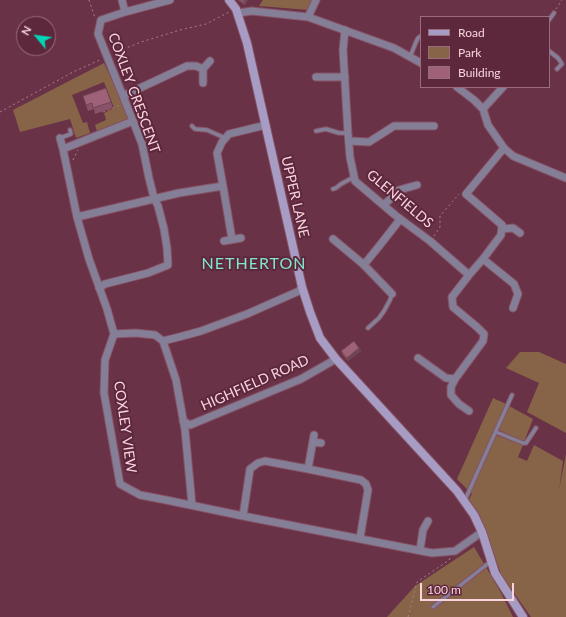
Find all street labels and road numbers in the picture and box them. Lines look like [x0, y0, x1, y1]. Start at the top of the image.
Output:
street label: COXLEY CRESCENT [104, 31, 164, 155]
street label: UPPER LANE [277, 155, 313, 239]
street label: GLENFIELDS [363, 166, 437, 232]
street label: HIGHFIELD ROAD [198, 352, 312, 414]
street label: COXLEY VIEW [110, 380, 140, 474]

